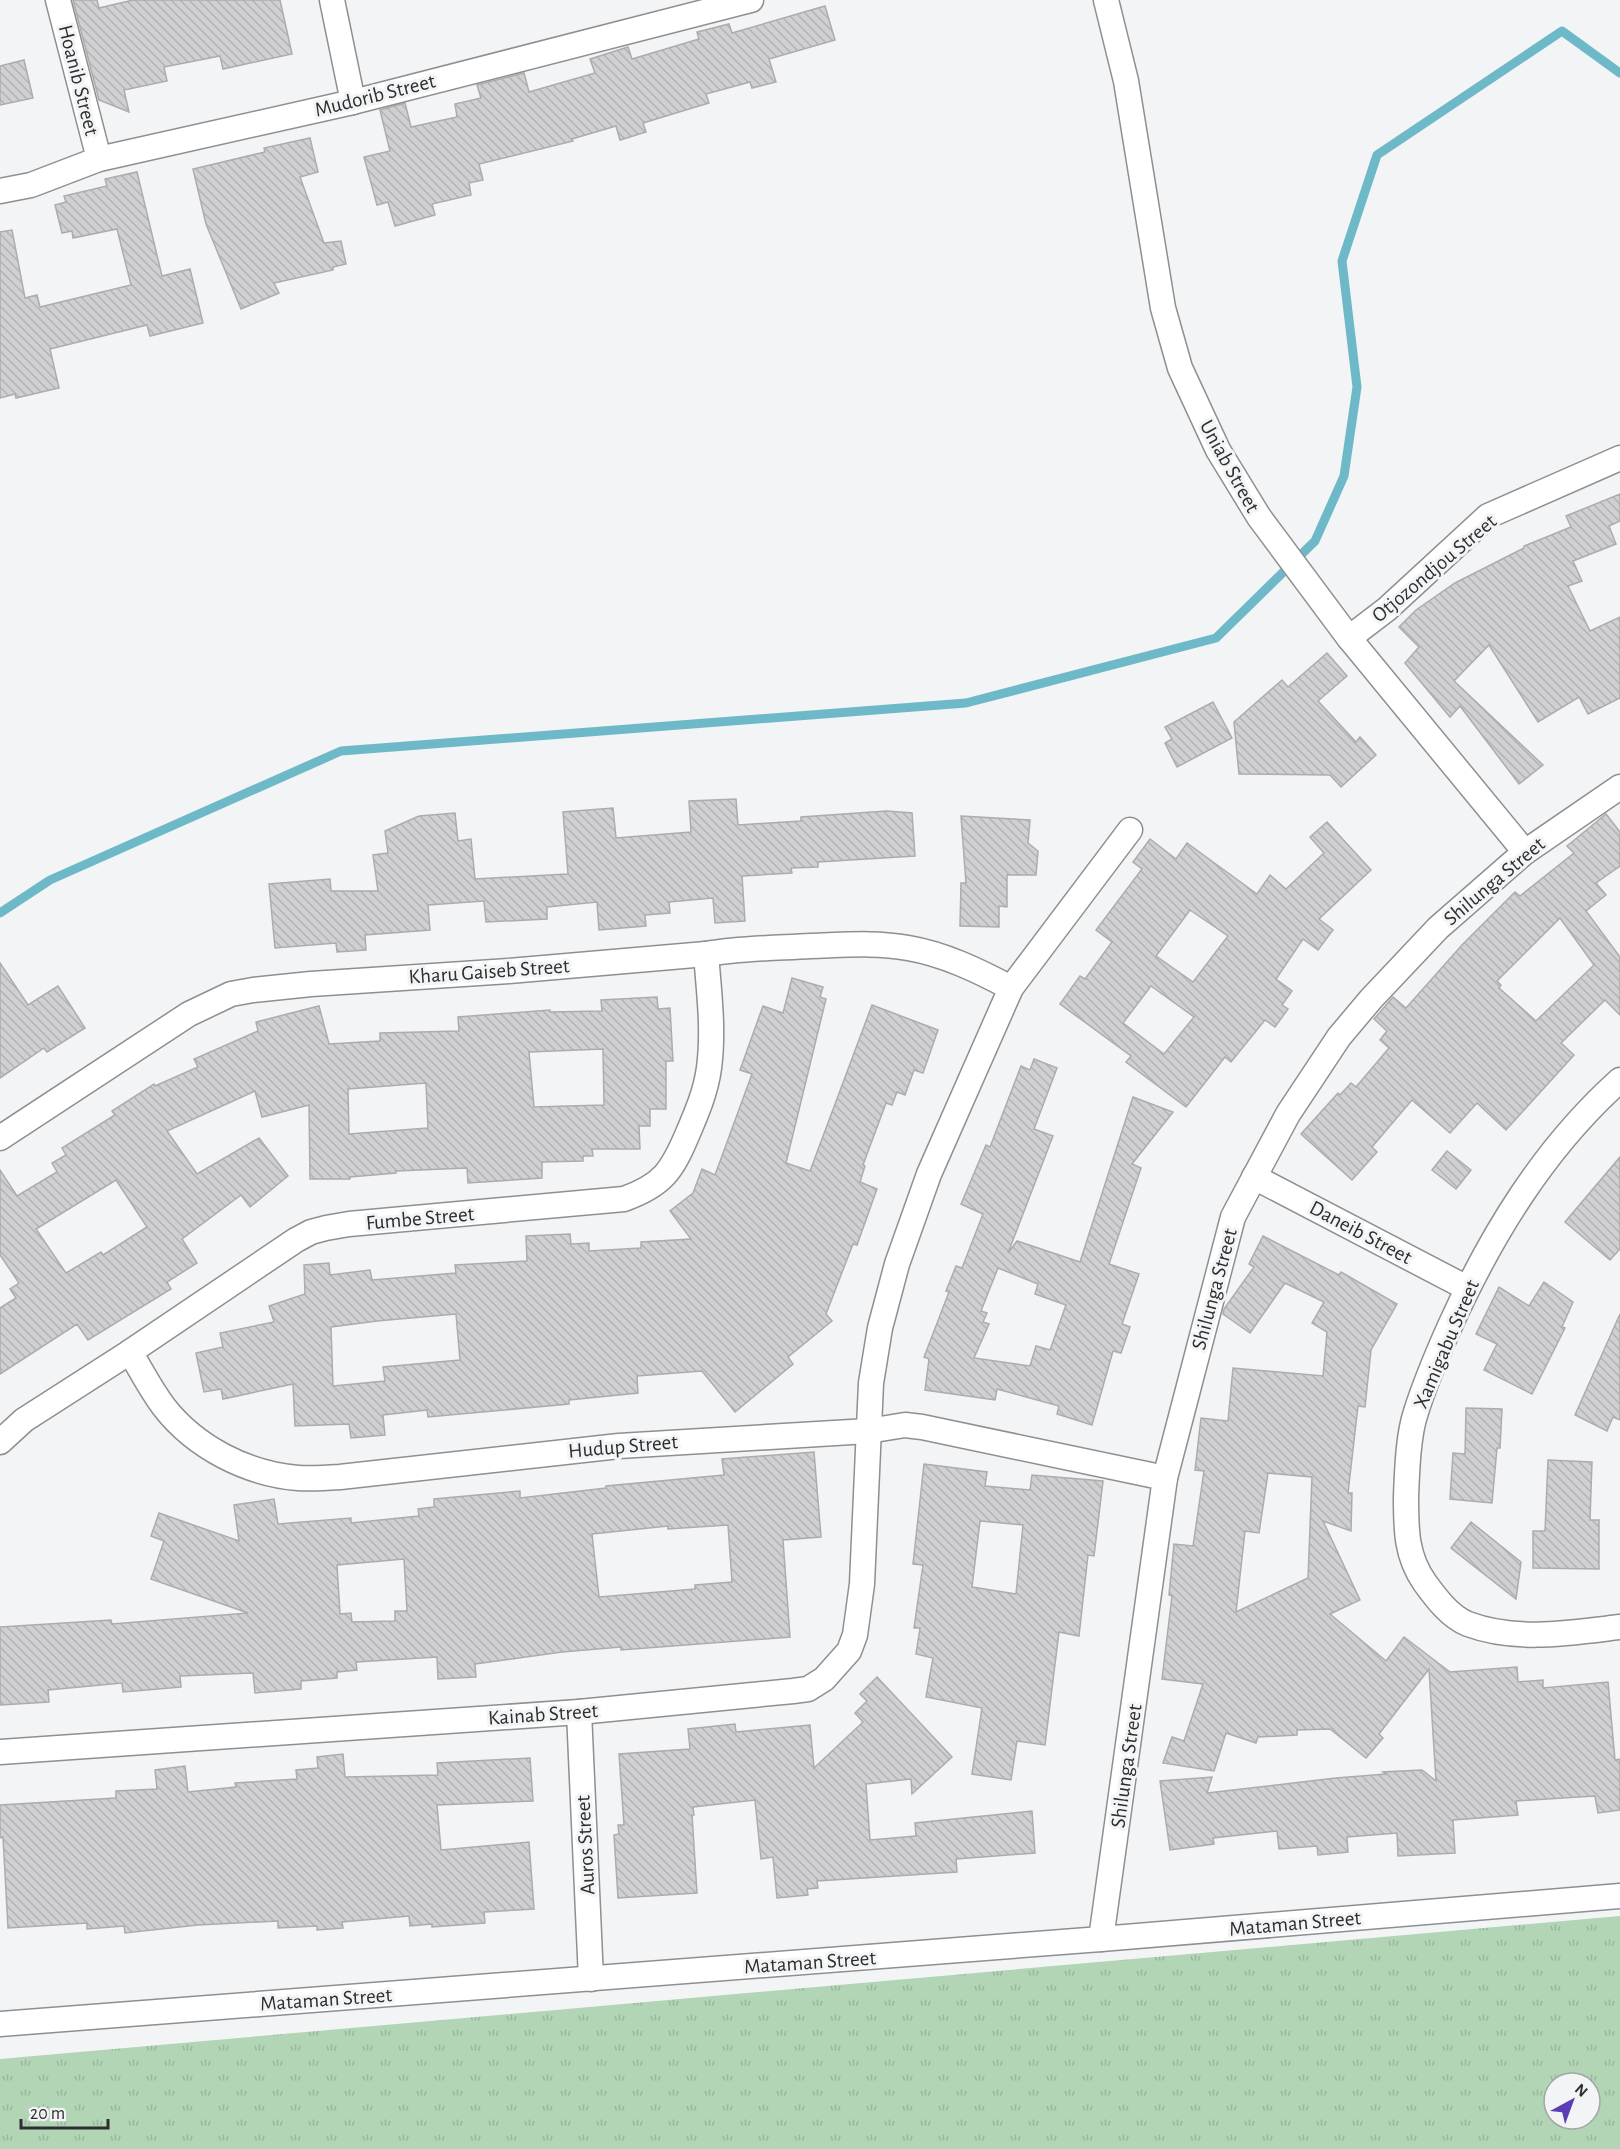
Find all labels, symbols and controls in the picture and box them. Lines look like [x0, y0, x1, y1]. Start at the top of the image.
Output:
street label: Hoanib Street [55, 23, 102, 138]
street label: Mudorib Street [313, 70, 438, 121]
street label: Uniab Street [1196, 417, 1264, 516]
street label: Otjozondjou Street [1368, 510, 1501, 626]
street label: Shilunga Street [1440, 833, 1549, 930]
street label: Kharu Gaiseb Street [408, 955, 570, 988]
street label: Daneib Street [1306, 1197, 1416, 1268]
street label: Fumbe Street [365, 1203, 475, 1234]
street label: Shilunga Street [1188, 1226, 1241, 1352]
street label: Xamigabu Street [1410, 1276, 1483, 1412]
street label: Hudup Street [567, 1431, 679, 1462]
street label: Kainab Street [487, 1700, 599, 1729]
street label: Shilunga Street [1107, 1703, 1146, 1829]
street label: Auros Street [572, 1794, 599, 1895]
street label: Mataman Street [1228, 1907, 1362, 1940]
street label: Mataman Street [743, 1947, 877, 1978]
street label: Mataman Street [259, 1984, 393, 2015]
north arrow [1542, 2071, 1602, 2131]
text: N [1572, 2081, 1591, 2100]
scale bar [21, 2092, 108, 2130]
text: 20 m [30, 2105, 65, 2123]

